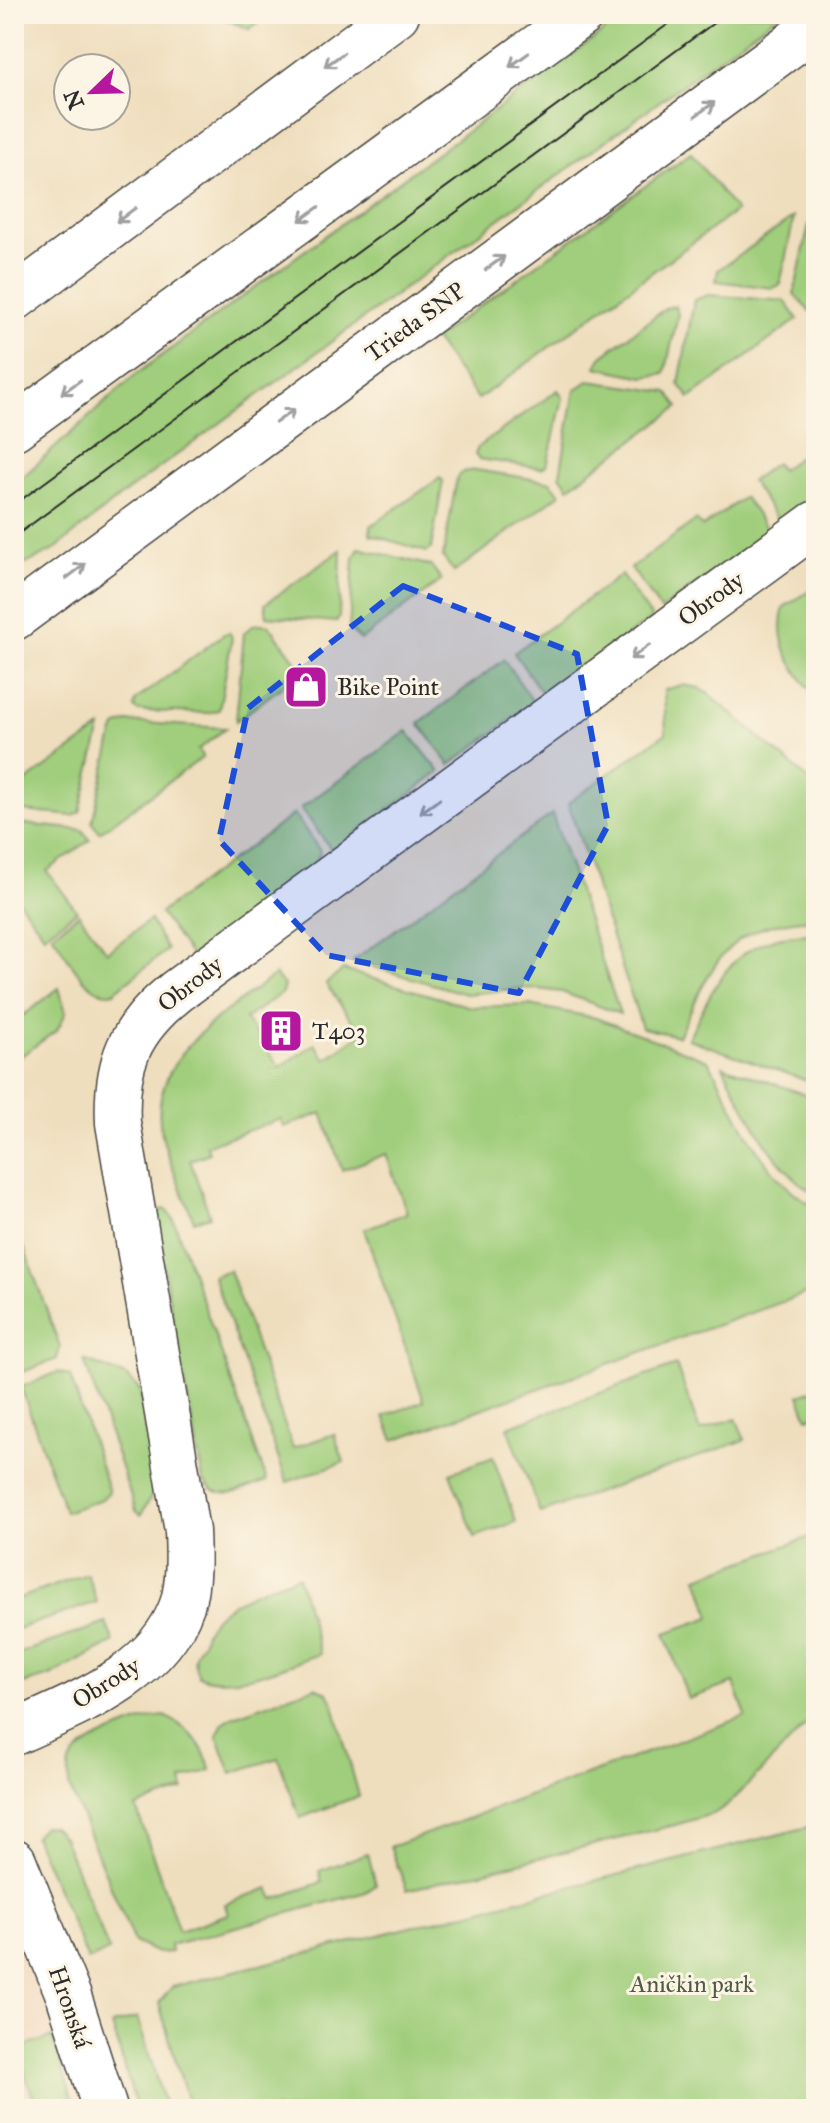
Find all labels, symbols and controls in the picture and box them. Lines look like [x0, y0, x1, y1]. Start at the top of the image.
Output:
one-way arrow [509, 51, 530, 68]
north arrow [52, 52, 132, 132]
one-way arrow [324, 52, 346, 68]
text: N [58, 85, 90, 113]
one-way arrow [693, 101, 715, 117]
one-way arrow [299, 205, 320, 222]
one-way arrow [116, 207, 137, 224]
one-way arrow [484, 254, 505, 271]
street label: Trieda SNP [359, 275, 471, 368]
one-way arrow [61, 379, 83, 395]
one-way arrow [274, 408, 295, 425]
one-way arrow [65, 563, 86, 580]
street label: Obrody [672, 565, 750, 633]
one-way arrow [630, 643, 651, 660]
shop icon: Bike Point [282, 663, 330, 711]
place label: Bike Point [337, 672, 439, 702]
one-way arrow [420, 797, 442, 814]
street label: Obrody [152, 949, 229, 1019]
building icon: T403 [257, 1007, 305, 1055]
place label: T403 [312, 1016, 365, 1046]
street label: Obrody [67, 1650, 146, 1715]
street label: Hronská [42, 1962, 98, 2053]
park label: Aničkin park [629, 1969, 755, 1999]

